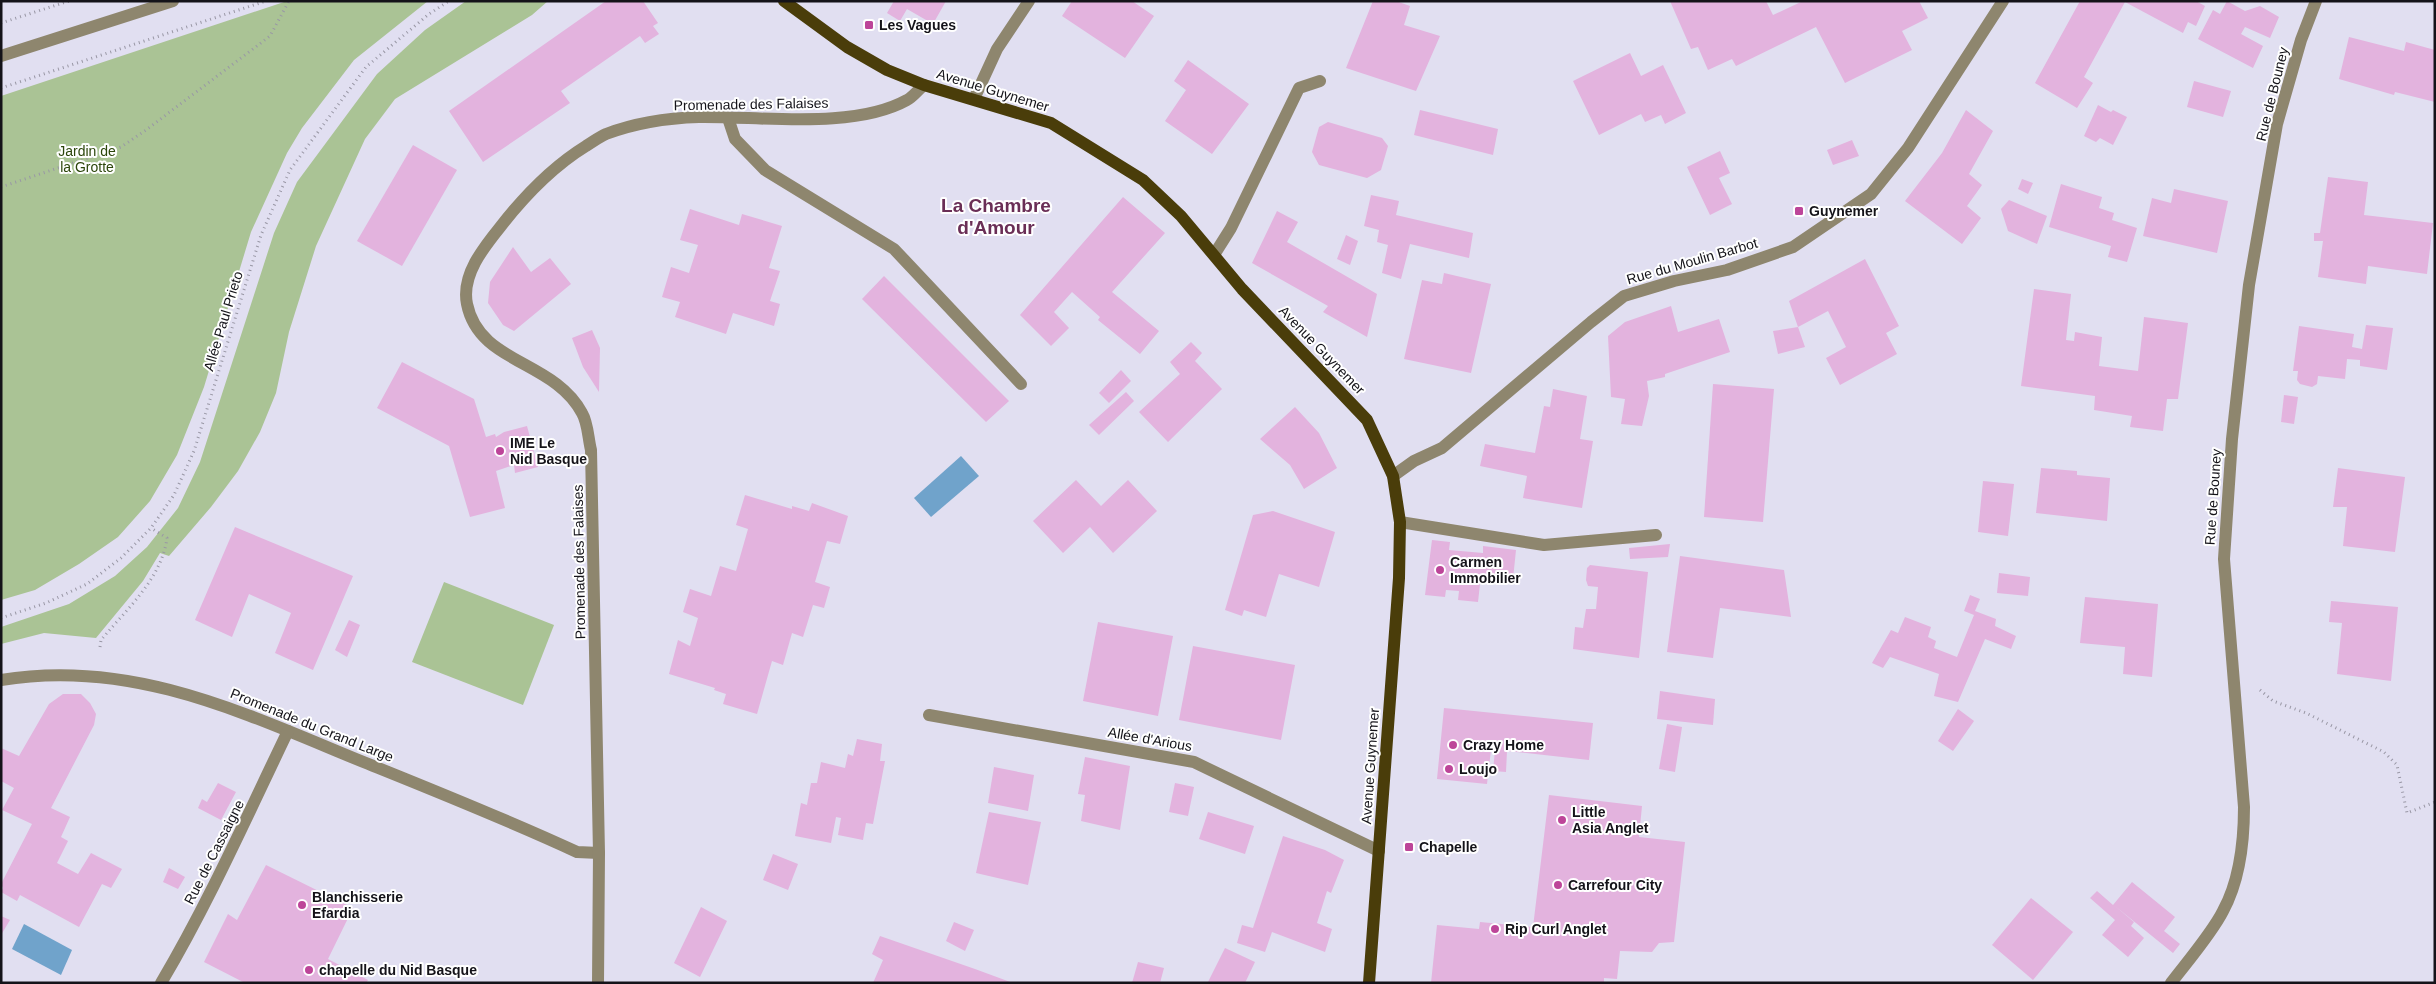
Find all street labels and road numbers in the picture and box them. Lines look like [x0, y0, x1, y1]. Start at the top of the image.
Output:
street label: Rue de Bouney [2253, 45, 2291, 143]
street label: Avenue Guynemer [935, 65, 1051, 115]
street label: Promenade des Falaises [673, 95, 829, 113]
street label: Rue du Moulin Barbot [1625, 235, 1759, 287]
street label: Allée Paul Prieto [200, 269, 246, 373]
street label: Avenue Guynemer [1276, 303, 1368, 398]
street label: Rue de Bouney [2202, 448, 2224, 546]
street label: Promenade des Falaises [570, 484, 588, 640]
street label: Promenade du Grand Large [228, 685, 396, 765]
street label: Avenue Guynemer [1358, 707, 1382, 825]
street label: Allée d'Arious [1107, 724, 1193, 754]
street label: Rue de Cassaigne [181, 797, 247, 907]

